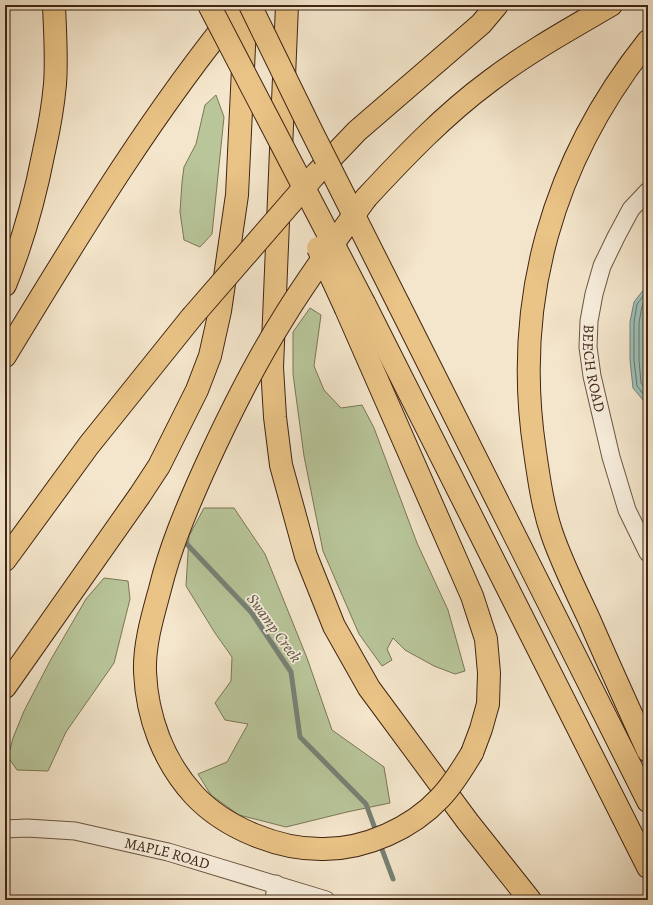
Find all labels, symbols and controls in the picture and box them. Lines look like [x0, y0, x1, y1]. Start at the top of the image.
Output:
street label: BEECH ROAD [578, 324, 610, 414]
water label: Swamp Creek [241, 589, 307, 667]
street label: MAPLE ROAD [123, 833, 212, 874]

